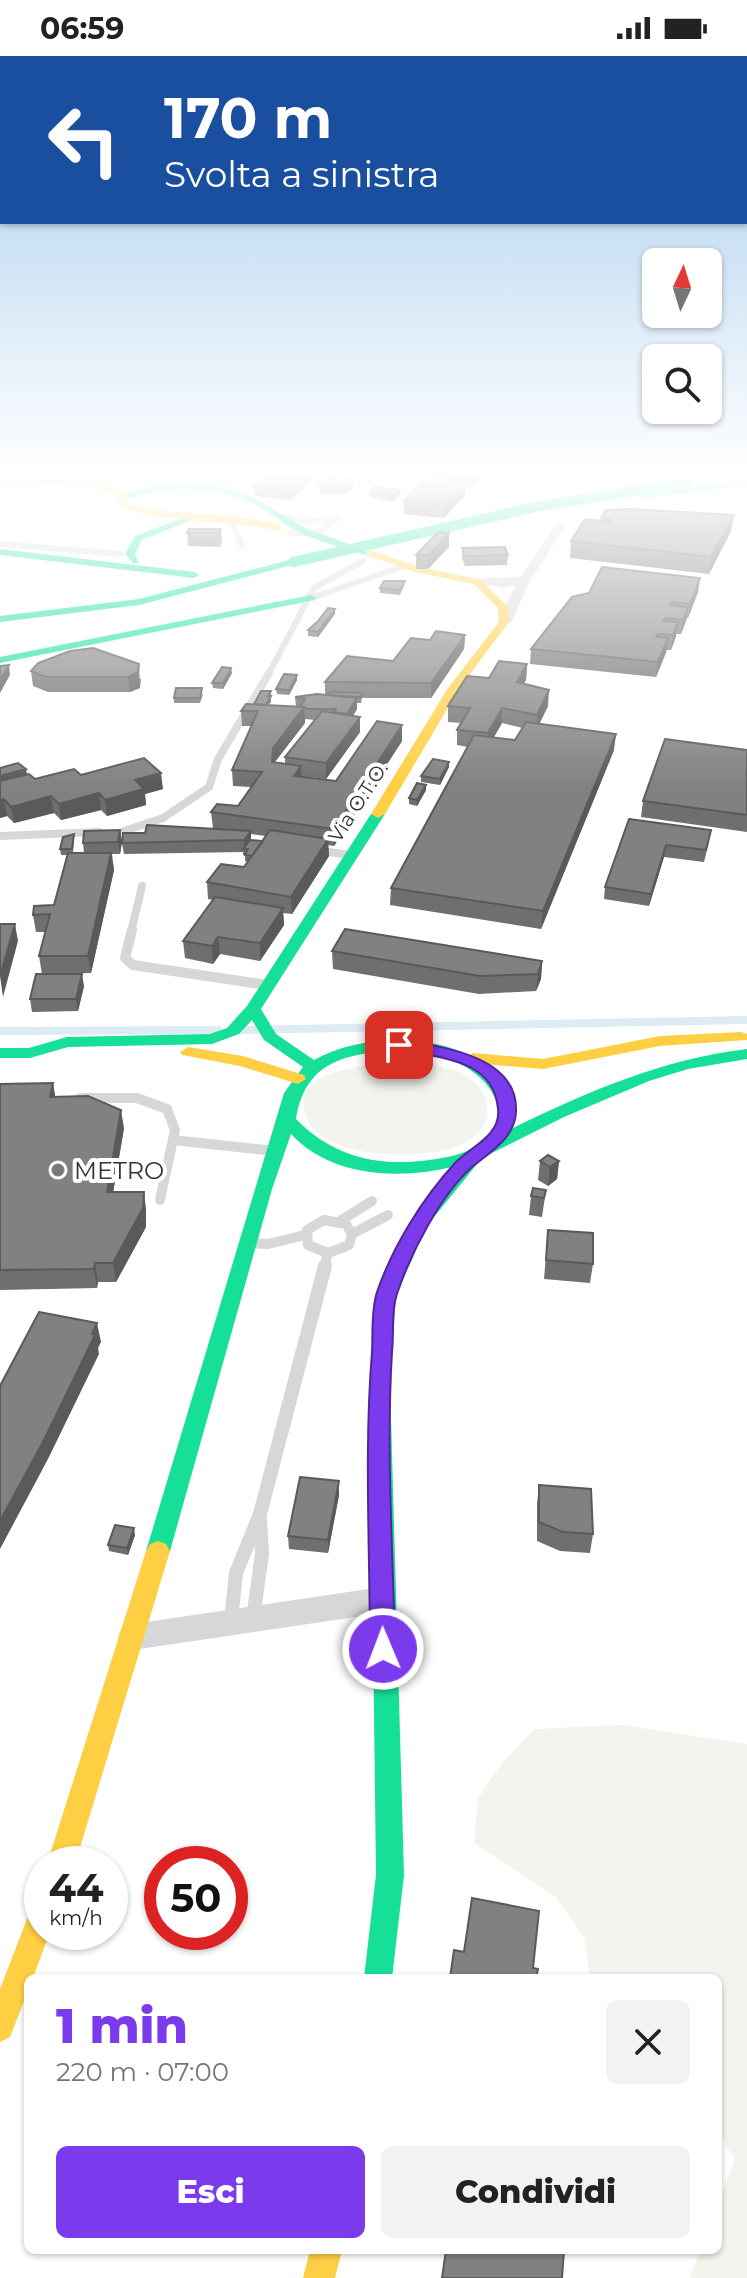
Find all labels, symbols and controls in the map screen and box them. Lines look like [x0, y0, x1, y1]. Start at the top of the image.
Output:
text: 06:59 [40, 10, 124, 47]
text: 170 m [164, 84, 332, 152]
icon: left [32, 88, 136, 192]
text: Svolta a sinistra [164, 152, 440, 196]
north arrow [642, 248, 722, 328]
map controls [642, 248, 722, 424]
button: search [642, 344, 722, 424]
street label: Via O.T.O. [323, 757, 393, 847]
pin [365, 1011, 433, 1079]
icon: arrive [377, 1023, 421, 1067]
place label: METRO [74, 1156, 164, 1185]
marker: METRO [49, 1161, 67, 1179]
position arrow [341, 1607, 425, 1691]
speed limit sign: 50 [144, 1846, 248, 1950]
text: 44 [48, 1863, 104, 1912]
text: km/h [49, 1906, 103, 1930]
text: 1 min [56, 1997, 188, 2055]
button: close [606, 2000, 690, 2084]
text: 220 m · 07:00 [56, 2056, 229, 2088]
button: Esci [56, 2146, 365, 2238]
button: Condividi [381, 2146, 690, 2238]

